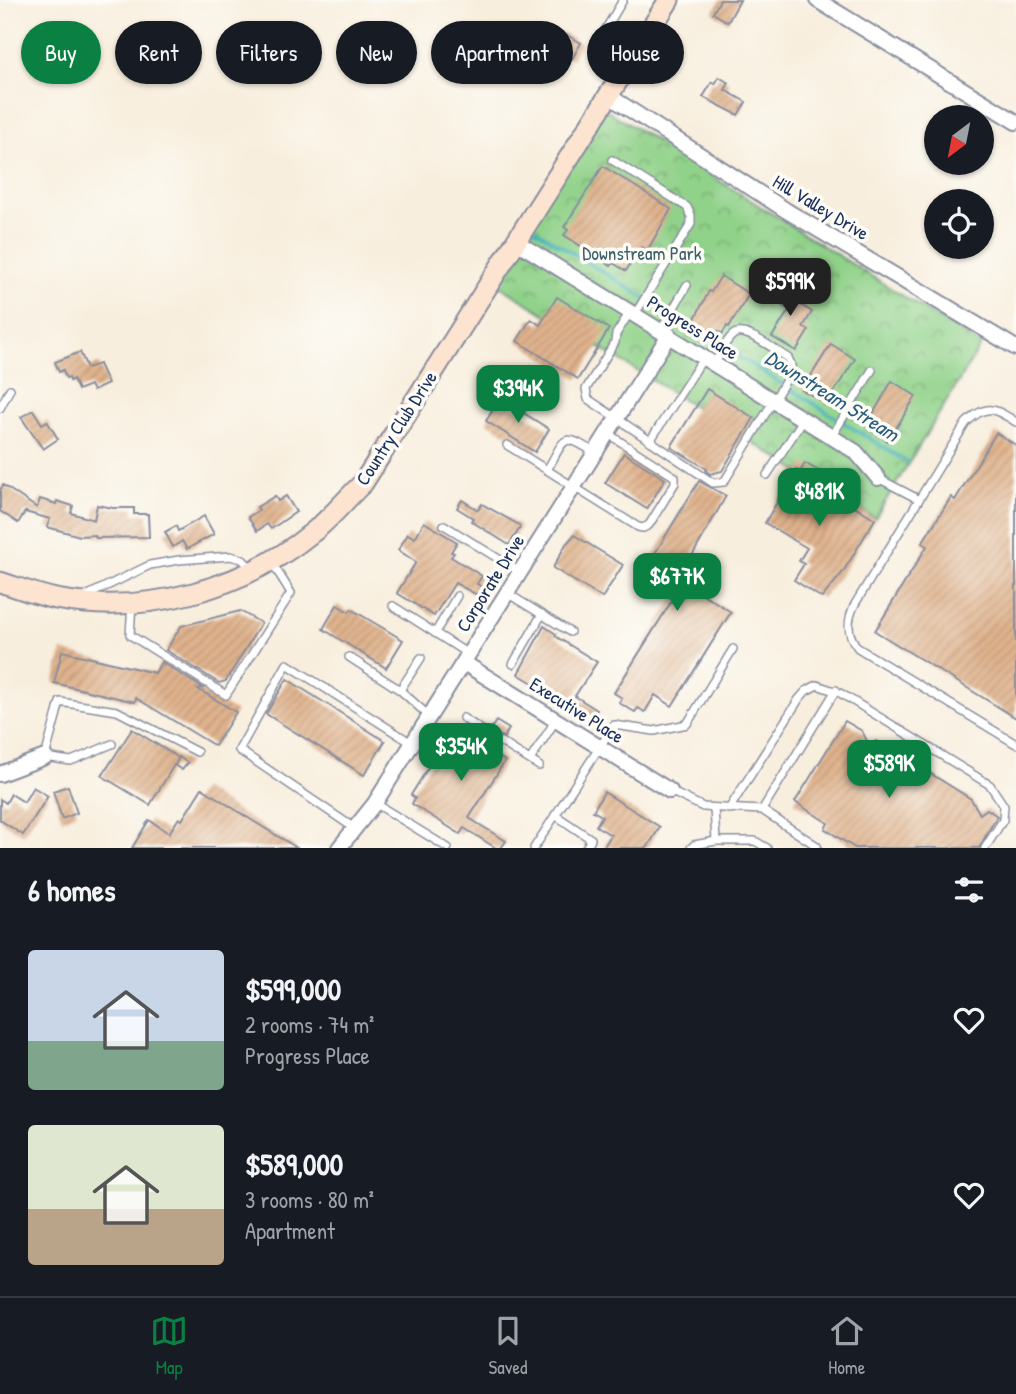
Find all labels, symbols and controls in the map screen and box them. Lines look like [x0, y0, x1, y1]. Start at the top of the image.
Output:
chip: Buy [21, 21, 101, 84]
chip: Rent [115, 21, 202, 84]
chip: Filters [216, 21, 322, 84]
chip: New [336, 21, 417, 84]
chip: Apartment [431, 21, 573, 84]
chip: House [587, 21, 684, 84]
north arrow [924, 105, 994, 175]
map controls [924, 105, 994, 259]
street label: Hill Valley Drive [768, 168, 874, 246]
button: locate [924, 189, 994, 259]
park label: Downstream Park [582, 240, 702, 266]
pin: $599K [741, 258, 839, 318]
text: $599K [765, 265, 815, 296]
street label: Progress Place [642, 289, 744, 366]
water label: Downstream Stream [760, 343, 905, 449]
street label: Country Club Drive [349, 365, 443, 490]
pin: $394K [469, 366, 567, 425]
text: $394K [492, 372, 544, 403]
pin: $481K [770, 468, 868, 528]
text: $481K [794, 475, 844, 506]
street label: Corporate Drive [450, 529, 530, 637]
pin: $677K [628, 554, 726, 613]
text: $677K [649, 560, 705, 591]
street label: Executive Place [525, 671, 629, 749]
pin: $354K [412, 724, 510, 783]
text: $354K [435, 730, 487, 761]
pin: $589K [840, 740, 938, 800]
text: $589K [863, 747, 915, 778]
text: 6 homes [28, 870, 115, 910]
icon: filters [950, 871, 988, 909]
text: $599,000 [245, 969, 341, 1009]
icon: home [84, 978, 168, 1062]
icon: heart [950, 1001, 988, 1039]
text: 2 rooms · 74 m² [245, 1009, 374, 1040]
text: Progress Place [245, 1040, 370, 1071]
text: $589,000 [245, 1144, 343, 1184]
icon: home [84, 1153, 168, 1237]
icon: heart [950, 1176, 988, 1214]
text: 3 rooms · 80 m² [245, 1184, 374, 1215]
text: Apartment [245, 1215, 335, 1246]
tab: Map [150, 1312, 188, 1380]
tab: Saved [489, 1312, 527, 1380]
tab: Home [828, 1312, 866, 1380]

